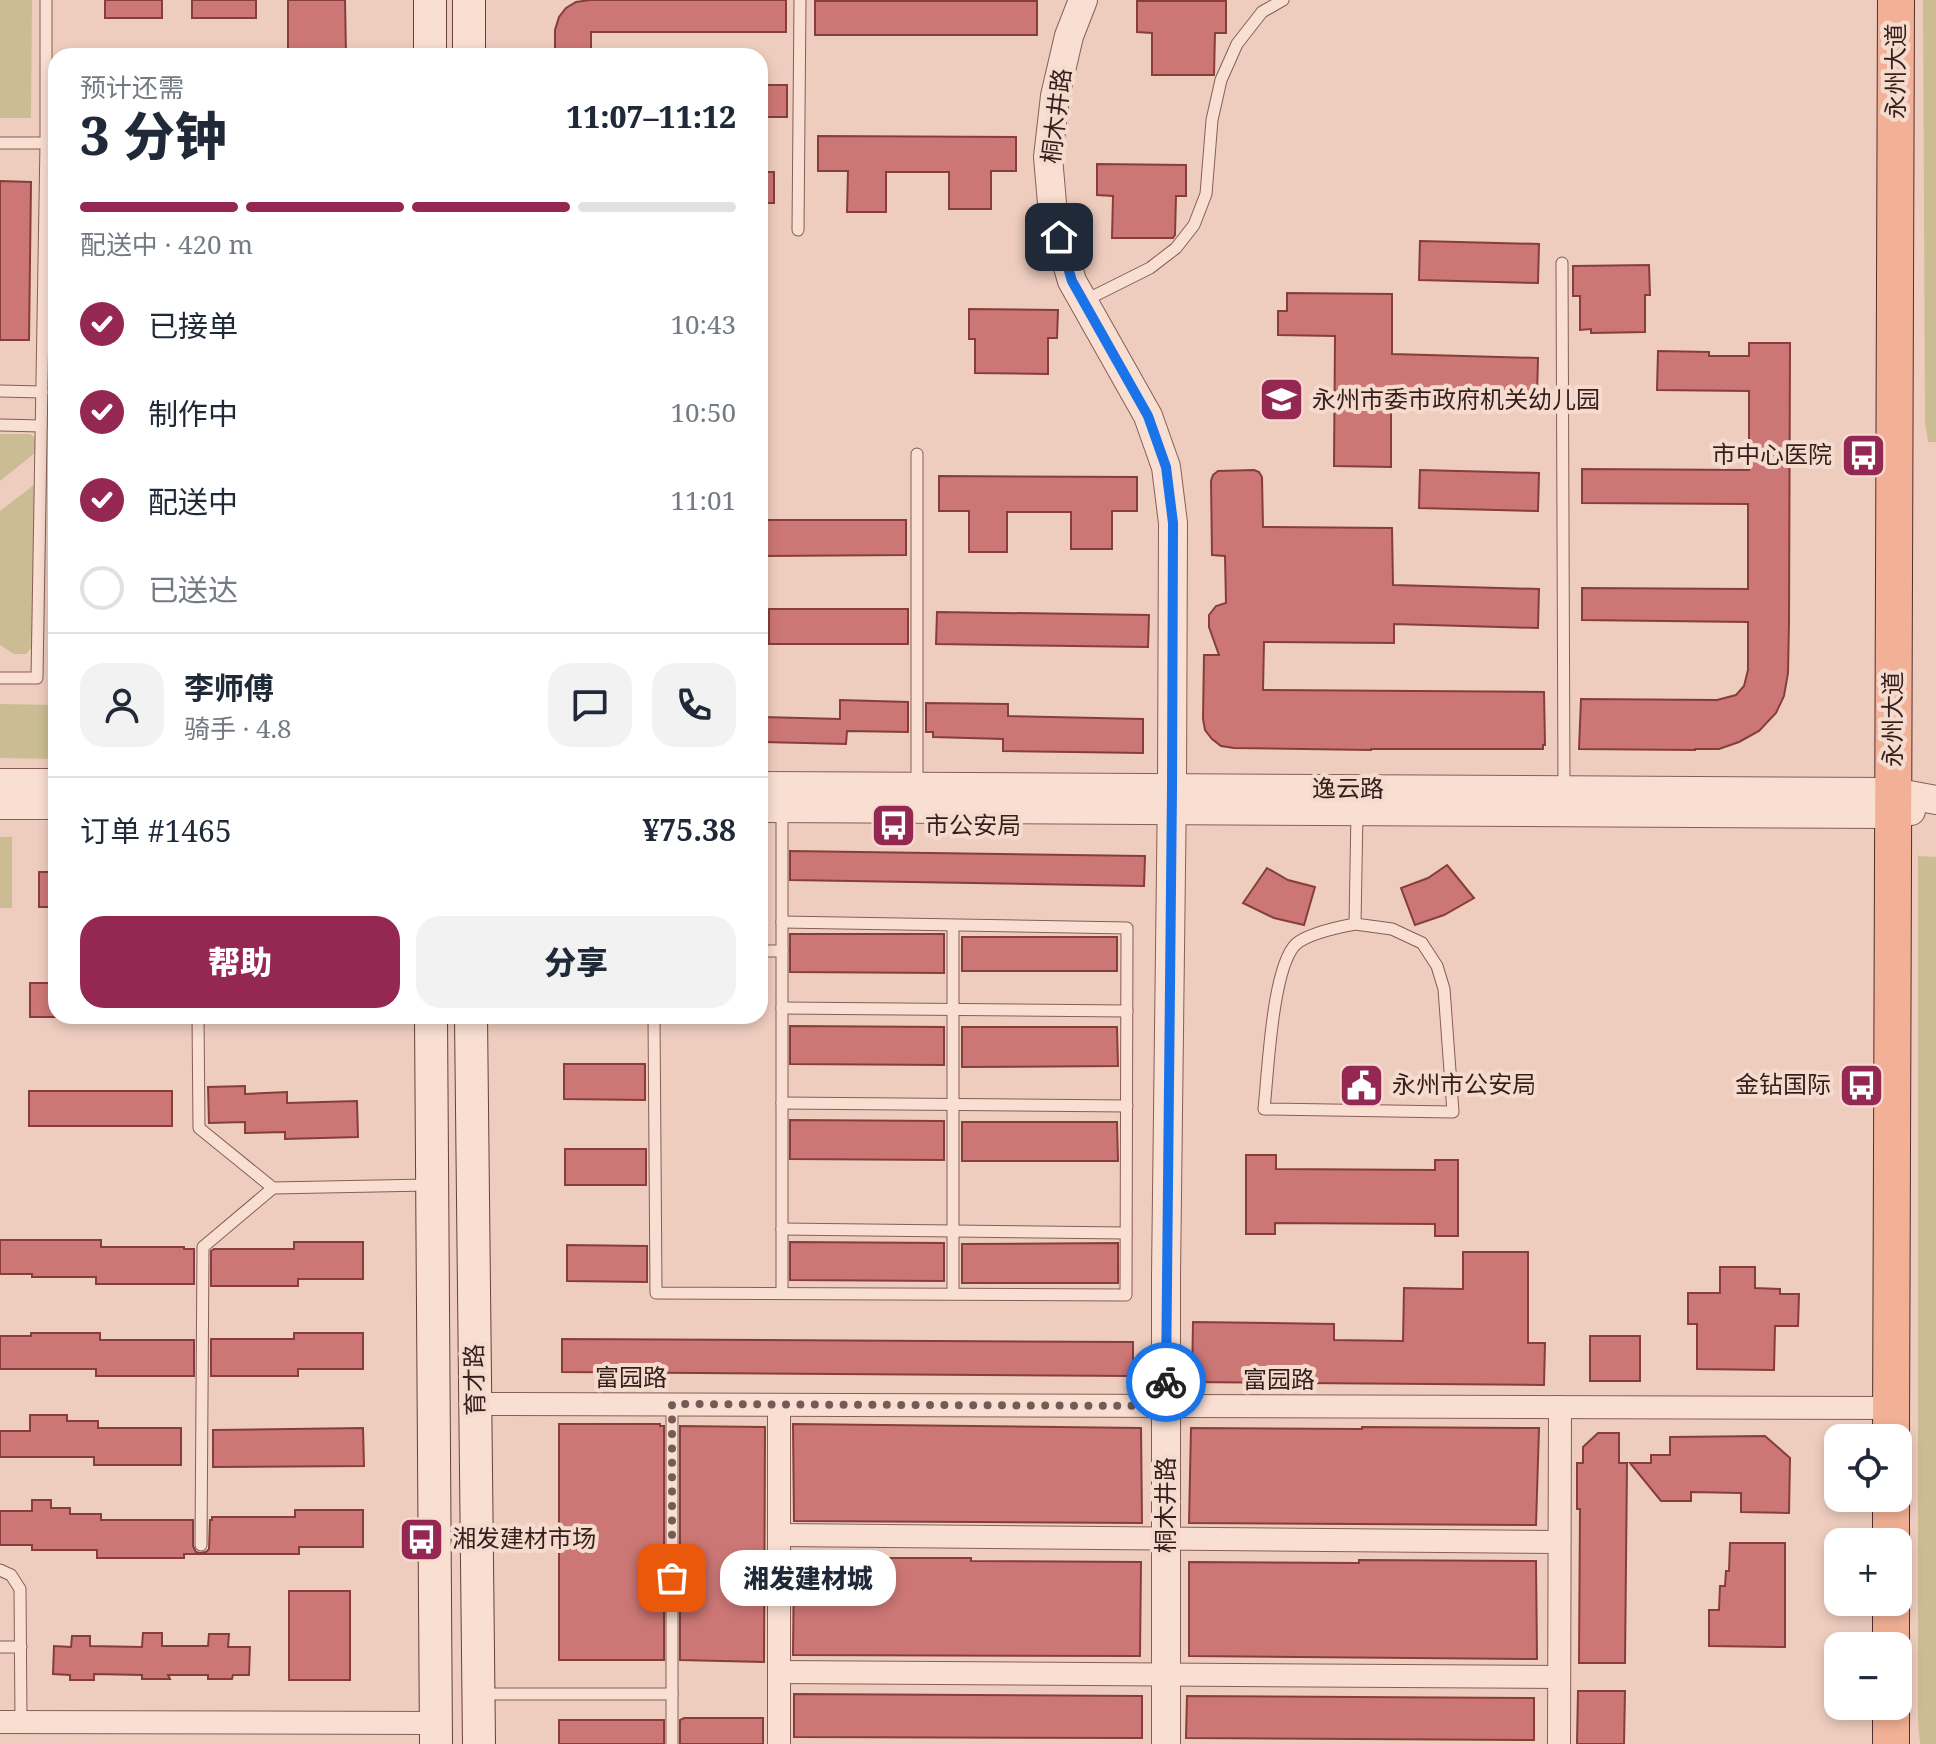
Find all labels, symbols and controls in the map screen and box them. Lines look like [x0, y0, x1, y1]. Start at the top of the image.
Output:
street label: 永州大道 [1878, 23, 1911, 119]
street label: 桐木井路 [1033, 66, 1078, 165]
text: 预计还需 [80, 69, 184, 105]
text: 11:07–11:12 [566, 96, 736, 137]
text: 3 分钟 [80, 99, 227, 170]
pin [1025, 203, 1093, 271]
icon: home [1037, 215, 1081, 259]
text: 配送中 · 420 m [80, 226, 253, 262]
icon: check [80, 302, 124, 346]
text: 已接单 [148, 305, 238, 346]
text: 10:43 [670, 306, 736, 342]
school or university icon: 永州市委市政府机关幼儿园 [1257, 376, 1305, 424]
place label: 永州市委市政府机关幼儿园 [1312, 382, 1600, 415]
icon: check [80, 390, 124, 434]
text: 制作中 [148, 393, 238, 434]
text: 10:50 [670, 394, 736, 430]
bus stop icon: 市中心医院 [1839, 431, 1887, 479]
place label: 市中心医院 [1712, 437, 1832, 470]
icon: check [80, 478, 124, 522]
text: 配送中 [148, 481, 238, 522]
text: 11:01 [670, 482, 736, 518]
text: 已送达 [148, 569, 238, 610]
button: person [80, 663, 164, 747]
button: chat [548, 663, 632, 747]
button: phone [652, 663, 736, 747]
text: 李师傅 [184, 667, 274, 708]
street label: 永州大道 [1875, 671, 1908, 767]
text: 骑手 · 4.8 [184, 710, 292, 746]
street label: 逸云路 [1312, 771, 1384, 804]
bus stop icon: 市公安局 [870, 802, 918, 850]
place label: 市公安局 [925, 808, 1021, 841]
text: ¥75.38 [642, 809, 736, 850]
text: 订单 #1465 [80, 810, 232, 851]
button: 帮助 [80, 916, 400, 1008]
button: 分享 [416, 916, 736, 1008]
public building icon: 永州市公安局 [1337, 1061, 1385, 1109]
bus stop icon: 金钻国际 [1838, 1061, 1886, 1109]
place label: 永州市公安局 [1392, 1067, 1536, 1100]
place label: 金钻国际 [1735, 1067, 1831, 1100]
courier [1126, 1342, 1206, 1422]
street label: 育才路 [456, 1344, 491, 1416]
street label: 富园路 [595, 1360, 667, 1393]
icon: bike [1144, 1360, 1188, 1404]
street label: 富园路 [1243, 1362, 1315, 1395]
map controls [1824, 1424, 1912, 1720]
button: locate [1824, 1424, 1912, 1512]
street label: 桐木井路 [1148, 1457, 1181, 1553]
bus stop icon: 湘发建材市场 [397, 1515, 445, 1563]
place label: 湘发建材市场 [452, 1521, 596, 1554]
button: + [1824, 1528, 1912, 1616]
pin [638, 1544, 706, 1612]
callout: 湘发建材城 [720, 1550, 896, 1606]
icon: bag [650, 1556, 694, 1600]
text: 湘发建材城 [743, 1560, 873, 1596]
button: − [1824, 1632, 1912, 1720]

